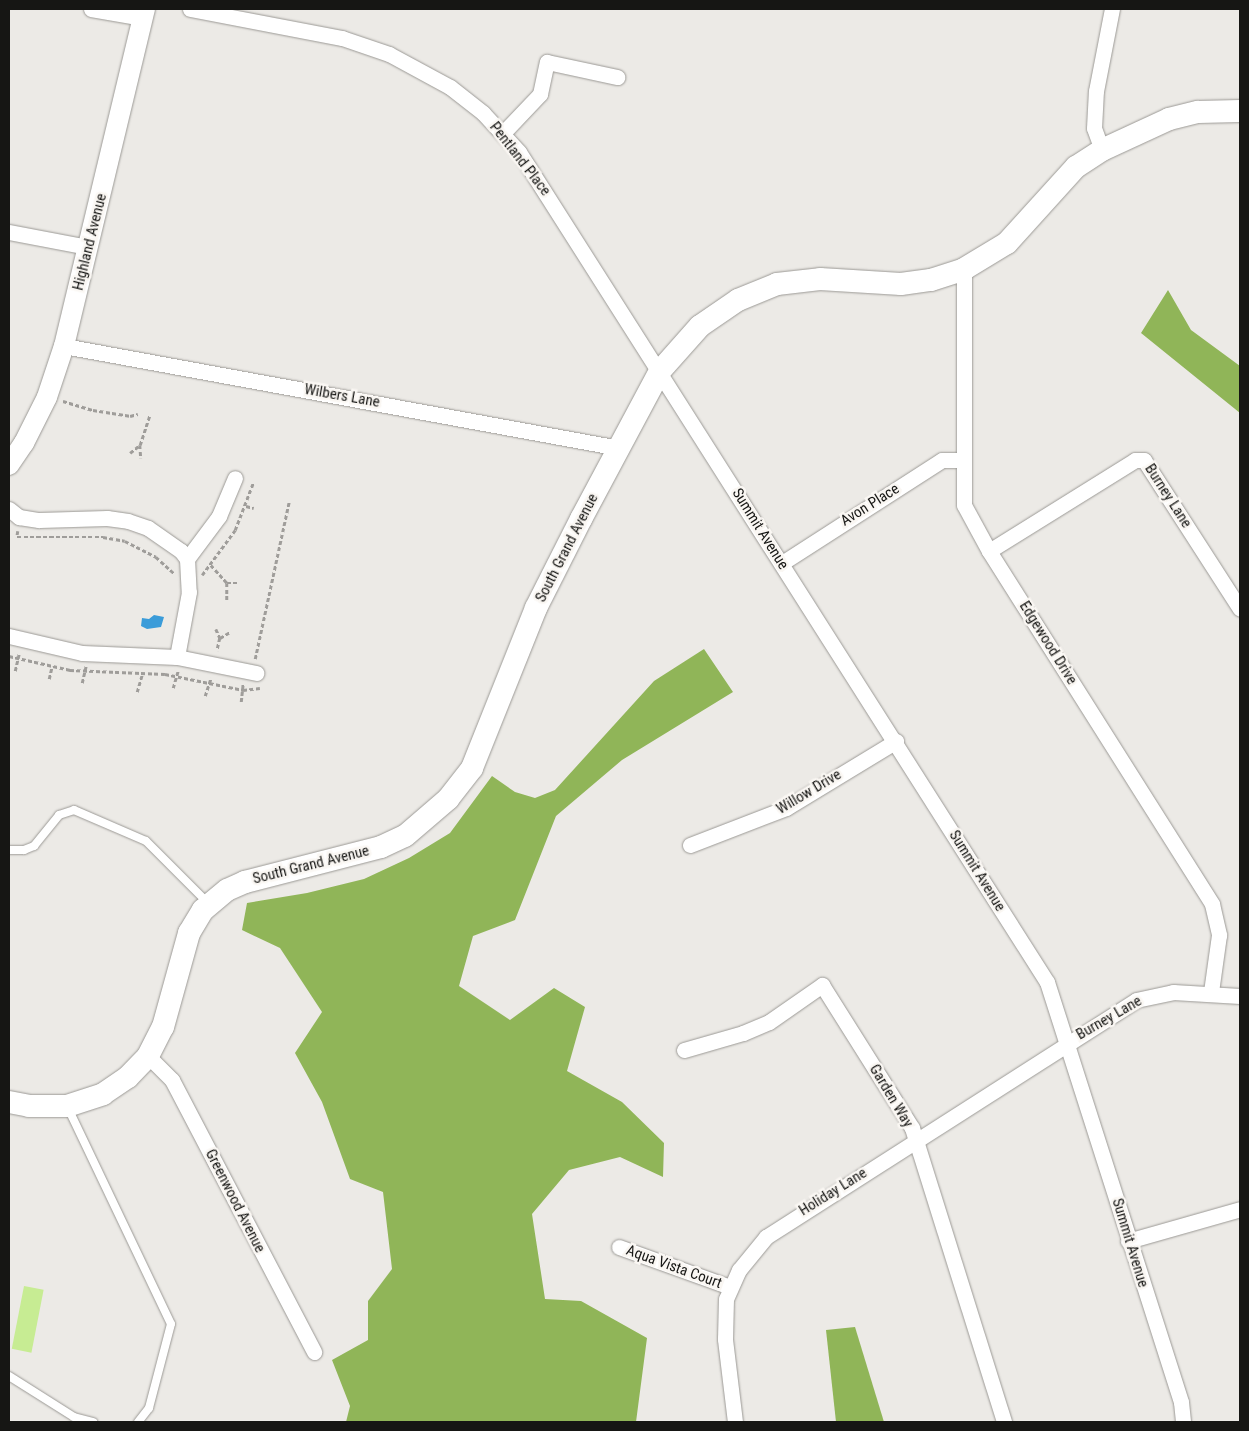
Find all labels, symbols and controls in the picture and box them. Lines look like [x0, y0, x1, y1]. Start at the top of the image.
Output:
street label: Pentland Place [486, 119, 554, 199]
street label: Highland Avenue [69, 192, 111, 292]
street label: Wilbers Lane [303, 381, 381, 411]
street label: Burney Lane [1141, 461, 1195, 531]
street label: Avon Place [837, 480, 903, 530]
street label: Summit Avenue [728, 485, 792, 573]
street label: South Grand Avenue [532, 491, 602, 605]
street label: Edgewood Drive [1015, 598, 1081, 688]
street label: Willow Drive [773, 766, 845, 818]
street label: Summit Avenue [945, 827, 1009, 915]
street label: South Grand Avenue [251, 842, 371, 888]
street label: Burney Lane [1073, 992, 1145, 1044]
street label: Garden Way [865, 1061, 917, 1131]
street label: Greenwood Avenue [201, 1146, 269, 1256]
street label: Holiday Lane [796, 1164, 870, 1220]
street label: Summit Avenue [1108, 1196, 1152, 1290]
street label: Aqua Vista Court [624, 1241, 724, 1293]

